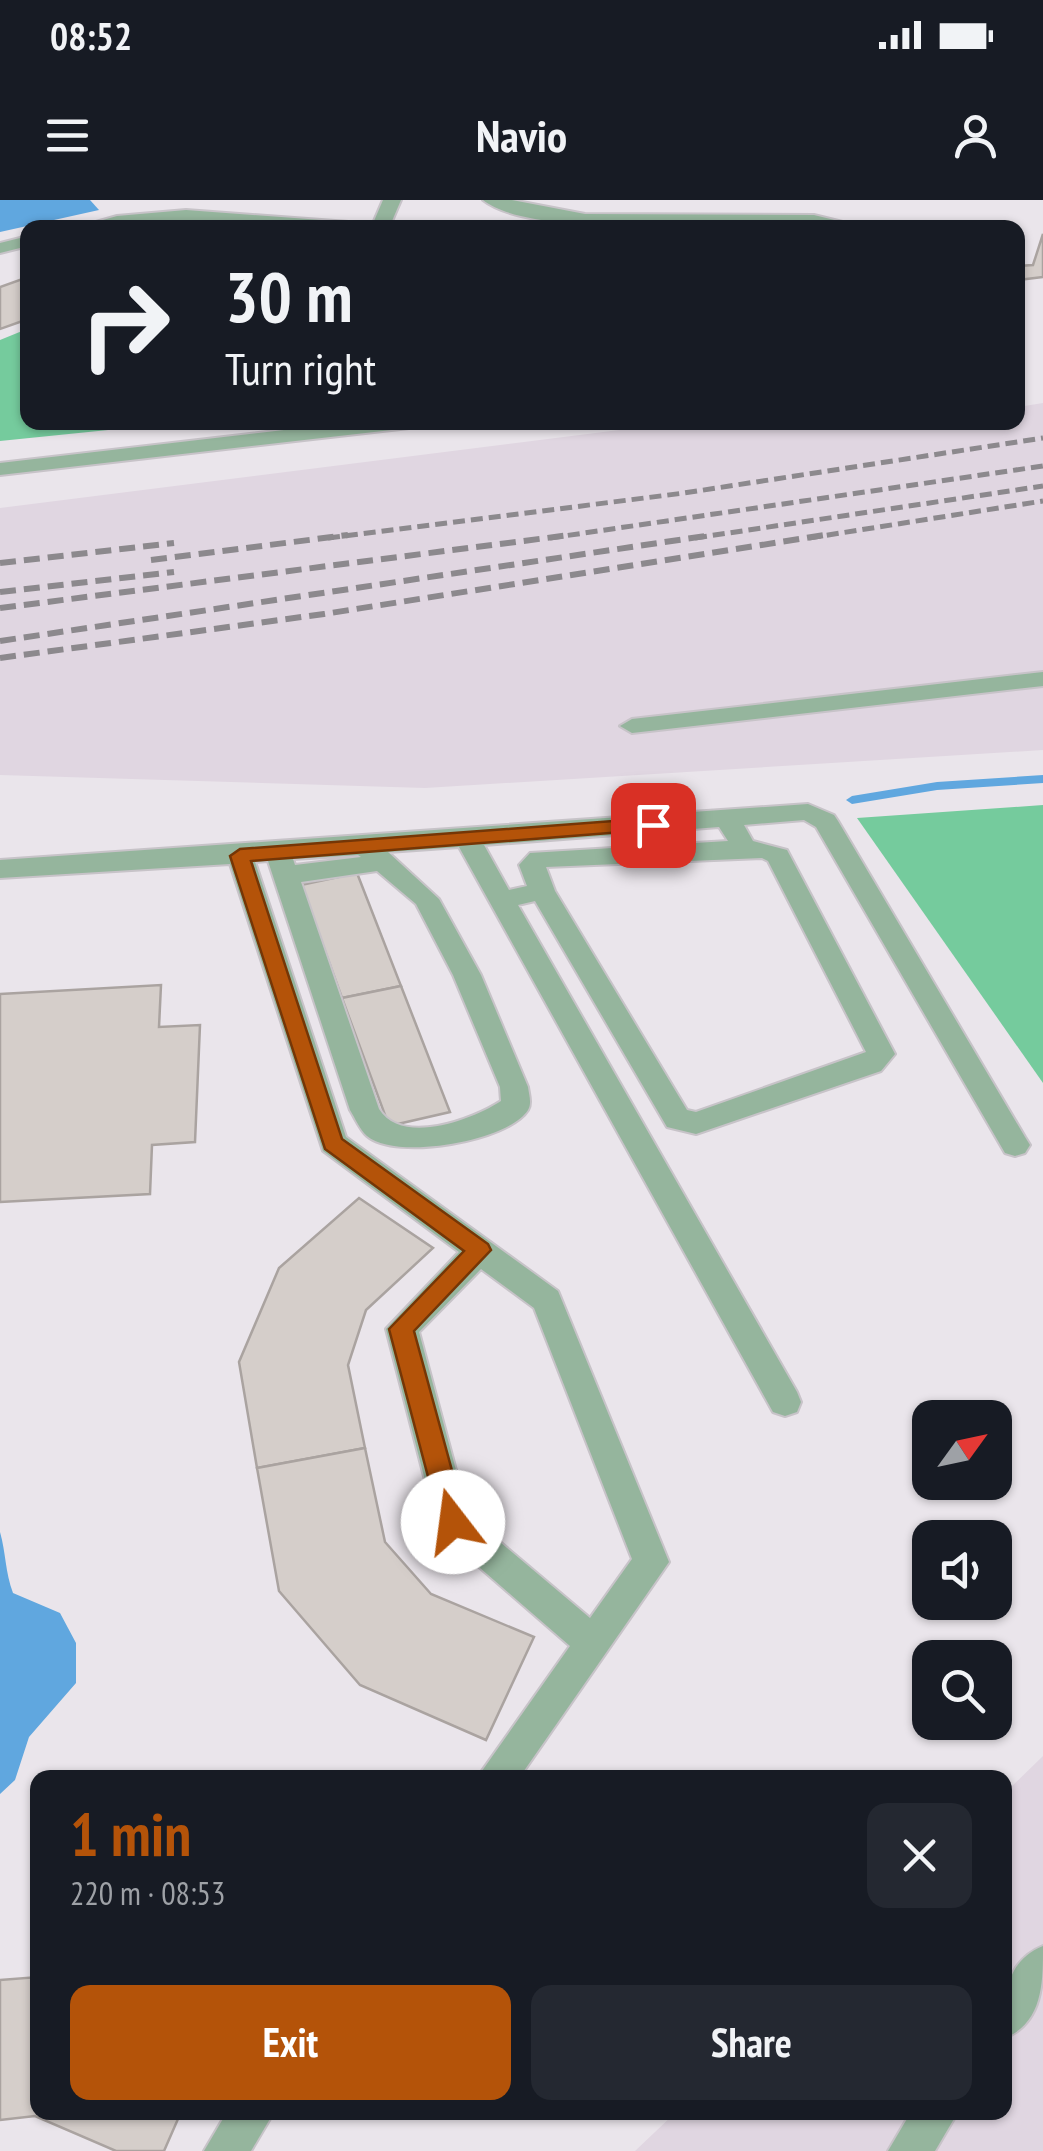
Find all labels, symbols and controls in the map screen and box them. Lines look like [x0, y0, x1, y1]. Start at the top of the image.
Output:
text: 08:52 [50, 11, 132, 60]
text: Navio [476, 106, 567, 164]
icon: menu [40, 108, 95, 163]
icon: person [948, 108, 1003, 163]
text: 30 m [225, 251, 353, 341]
icon: right [60, 260, 190, 390]
text: Turn right [225, 339, 376, 397]
pin [611, 783, 696, 868]
icon: arrive [626, 798, 681, 853]
north arrow [912, 1400, 1012, 1500]
map controls [912, 1400, 1012, 1740]
position arrow [401, 1470, 505, 1574]
button: sound [912, 1520, 1012, 1620]
button: search [912, 1640, 1012, 1740]
text: 1 min [70, 1795, 191, 1873]
button: close [867, 1803, 972, 1908]
text: 220 m · 08:53 [70, 1872, 225, 1914]
button: Exit [70, 1985, 511, 2100]
button: Share [531, 1985, 972, 2100]

